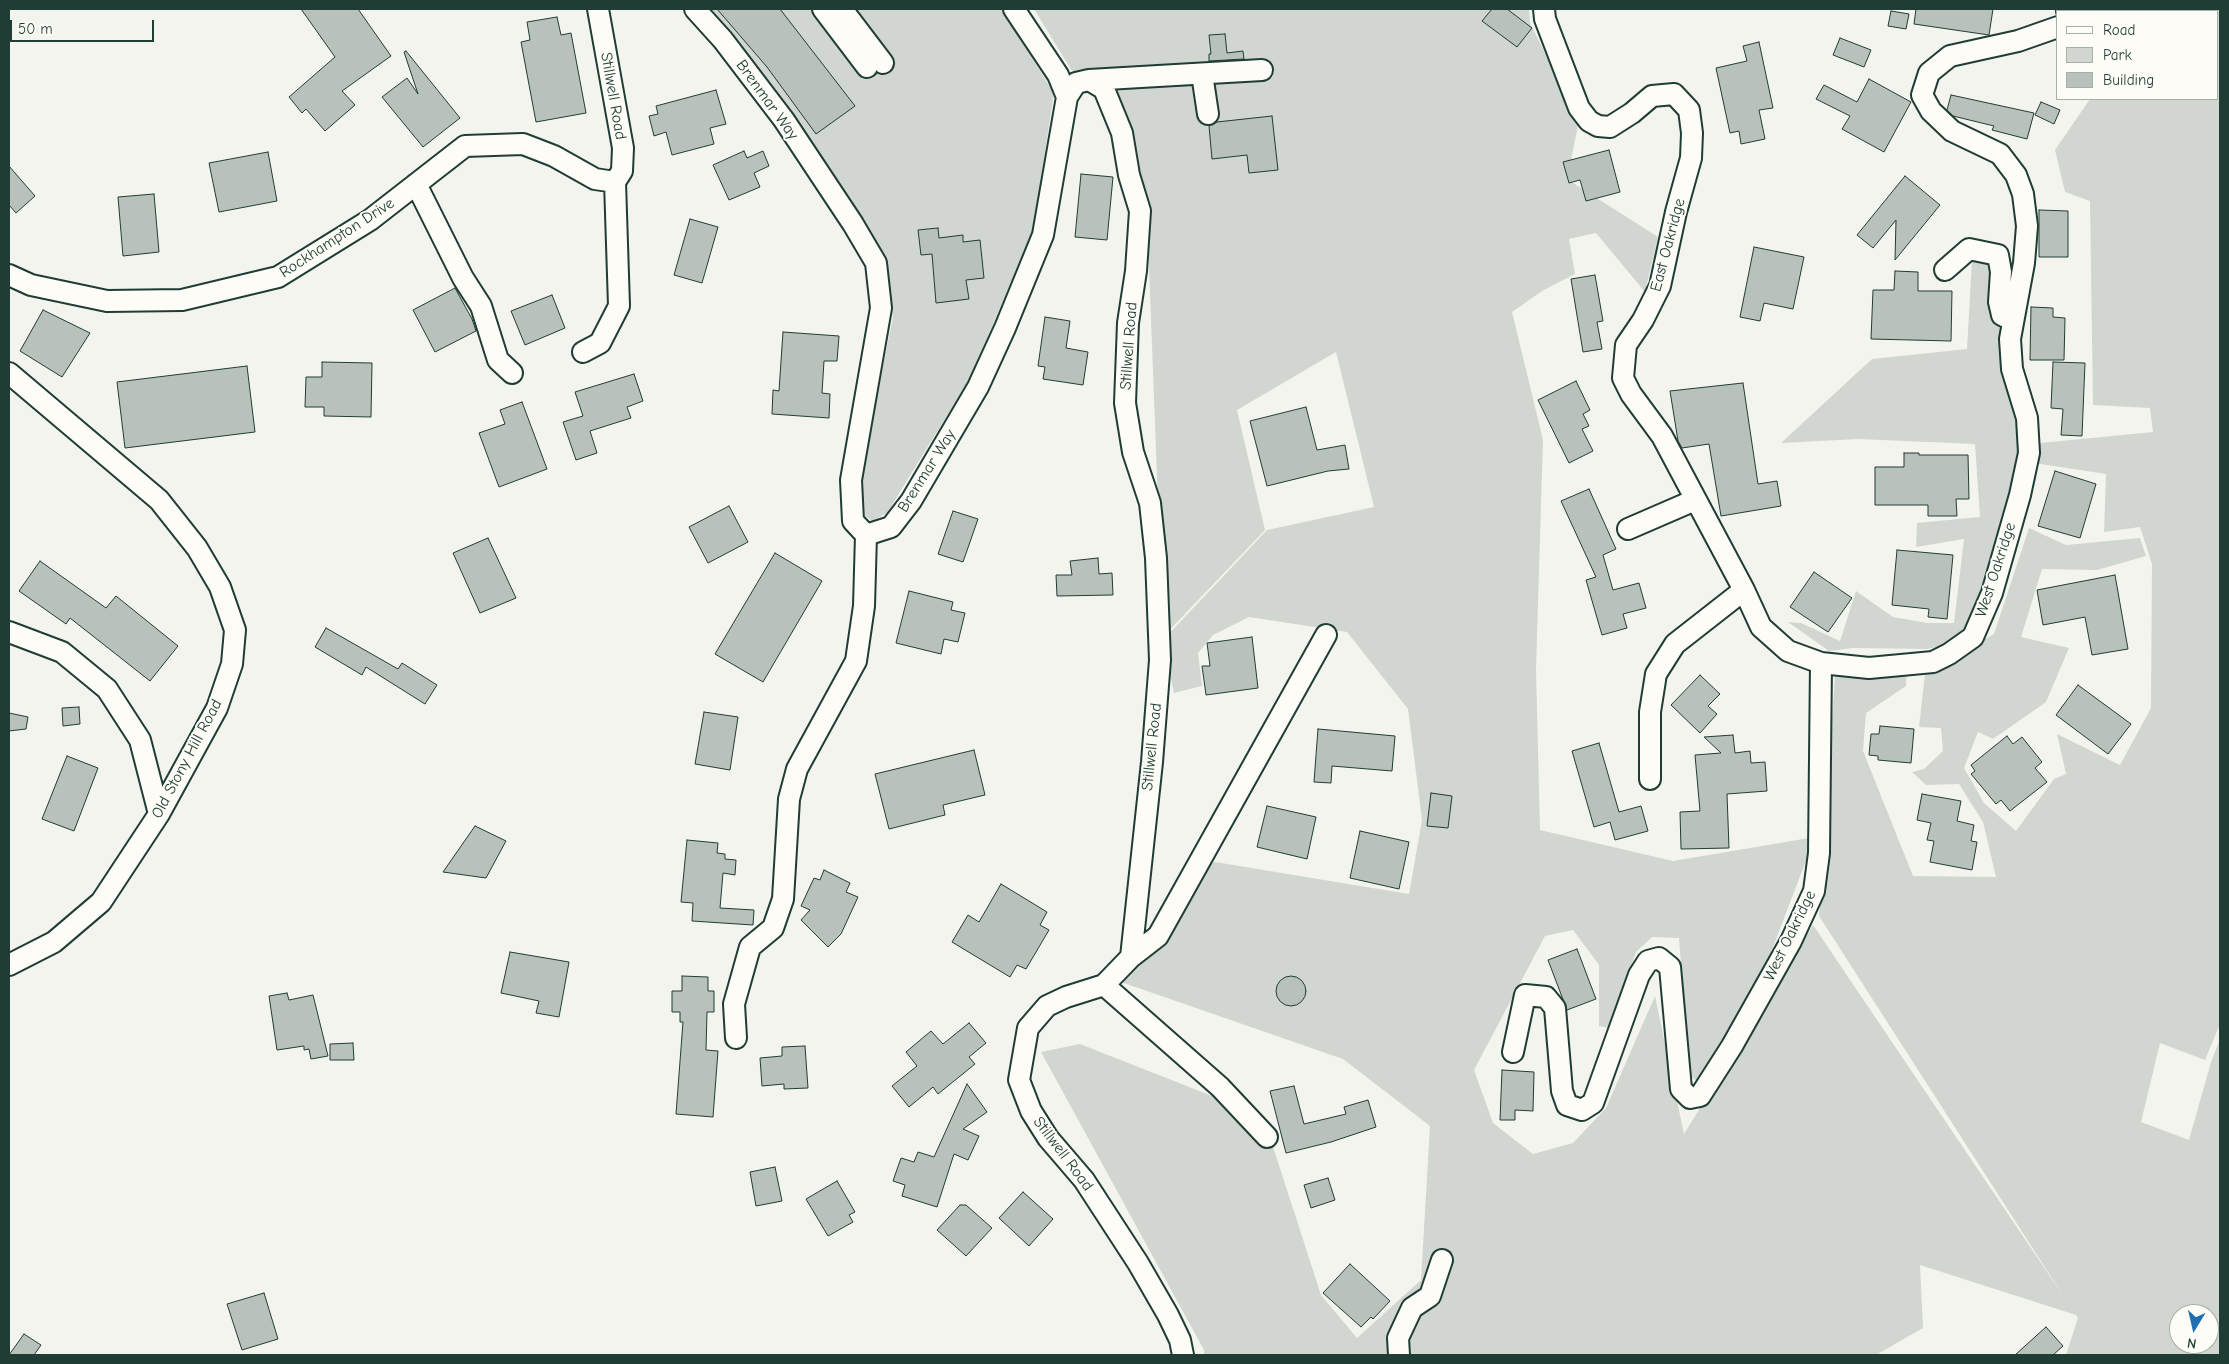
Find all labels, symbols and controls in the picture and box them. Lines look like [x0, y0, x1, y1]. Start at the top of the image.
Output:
scale bar [12, 10, 156, 42]
legend [2056, 10, 2219, 100]
text: 50 m [18, 20, 53, 38]
text: Road [2103, 21, 2135, 39]
text: Park [2103, 46, 2132, 64]
street label: Stillwell Road [596, 51, 630, 141]
street label: Brenmar Way [732, 56, 802, 144]
text: Building [2103, 71, 2154, 89]
street label: Rockhampton Drive [276, 194, 398, 282]
street label: East Oakridge [1646, 196, 1690, 294]
street label: Stillwell Road [1116, 301, 1142, 391]
street label: Brenmar Way [894, 426, 960, 516]
street label: West Oakridge [1972, 520, 2020, 620]
street label: Old Stony Hill Road [147, 696, 227, 822]
street label: Stillwell Road [1138, 702, 1166, 792]
street label: West Oakridge [1760, 887, 1820, 985]
street label: Stillwell Road [1029, 1113, 1097, 1195]
north arrow [2169, 1304, 2219, 1354]
text: N [2186, 1334, 2198, 1352]

